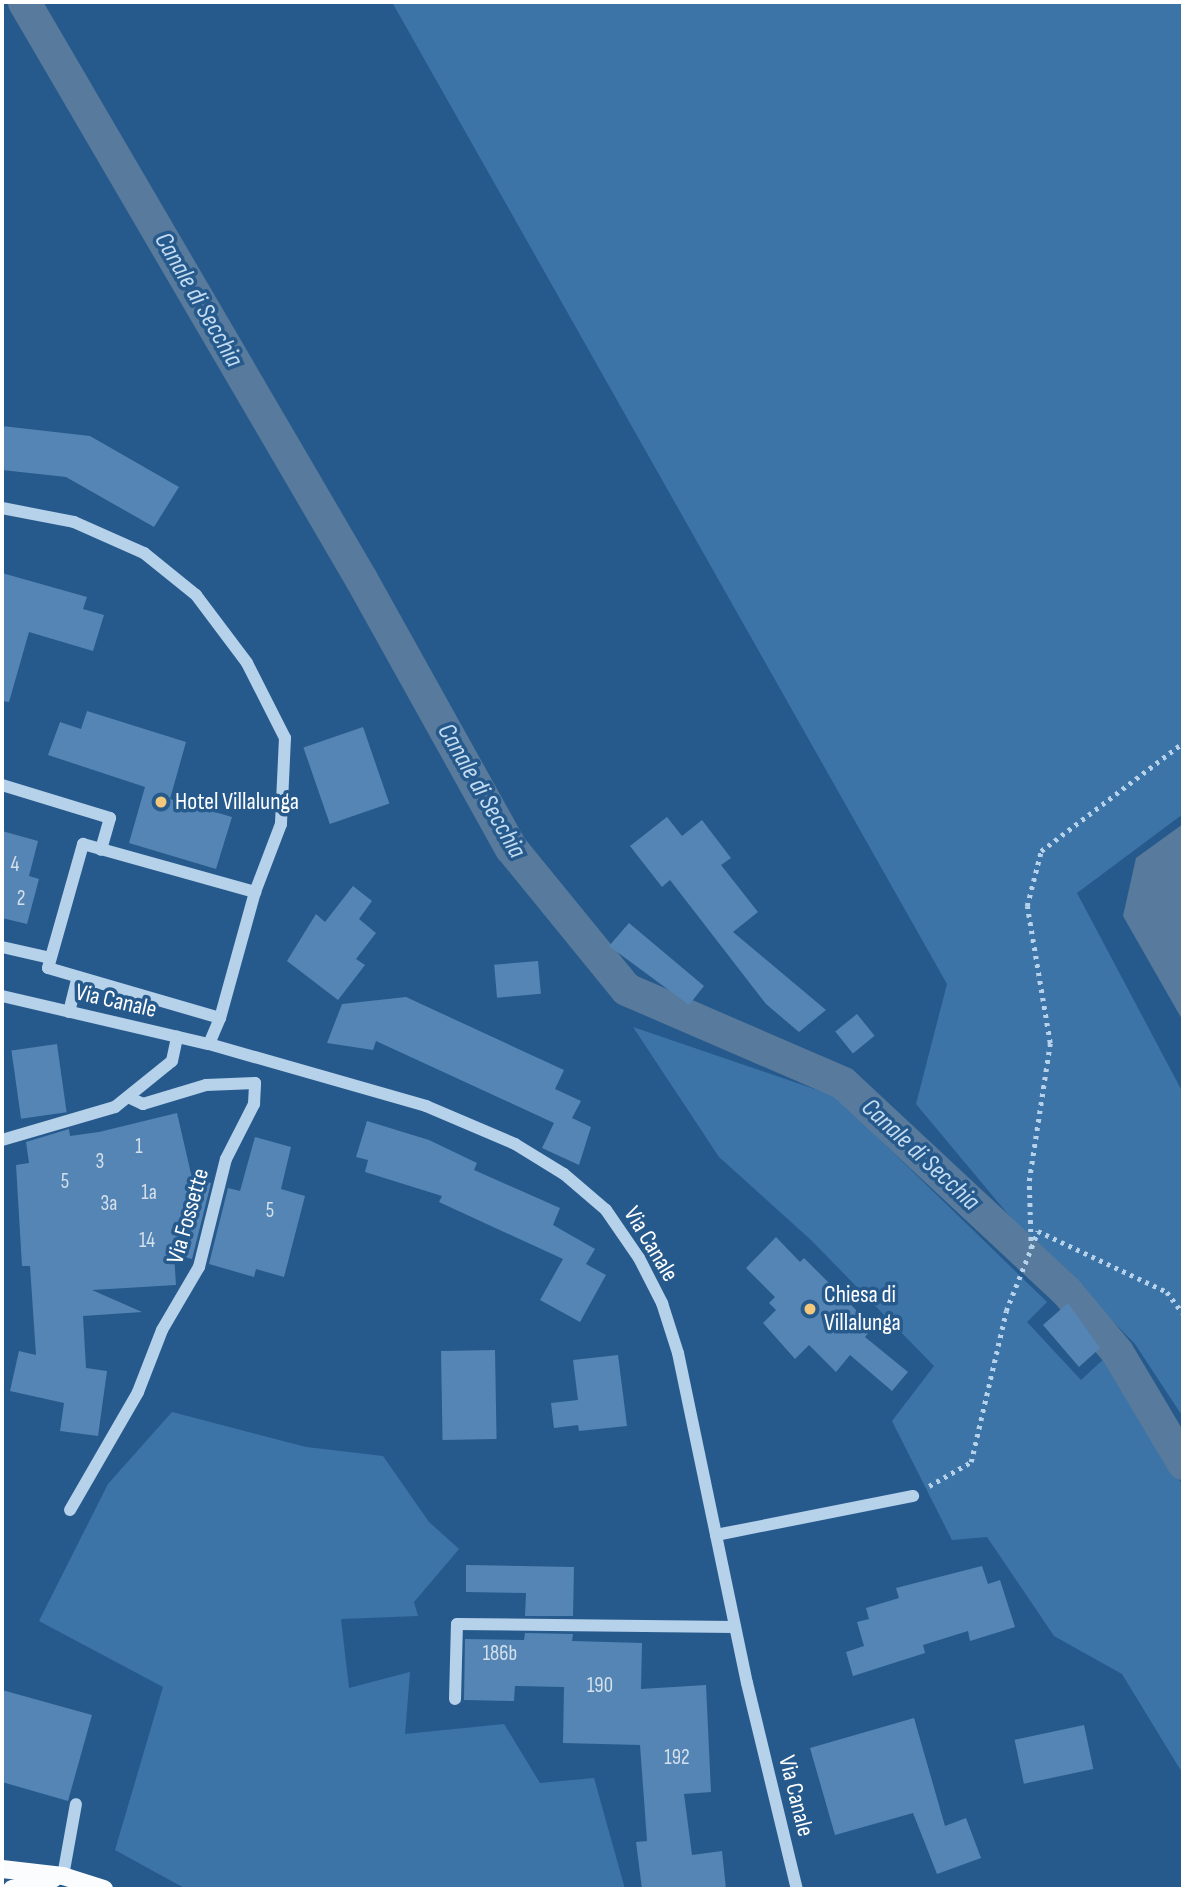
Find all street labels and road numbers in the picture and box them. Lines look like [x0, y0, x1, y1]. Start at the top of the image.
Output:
street label: Via Canale [73, 978, 159, 1024]
street label: Via Fossette [161, 1165, 215, 1267]
street label: Via Canale [617, 1201, 685, 1287]
street label: Via Canale [772, 1753, 820, 1839]

